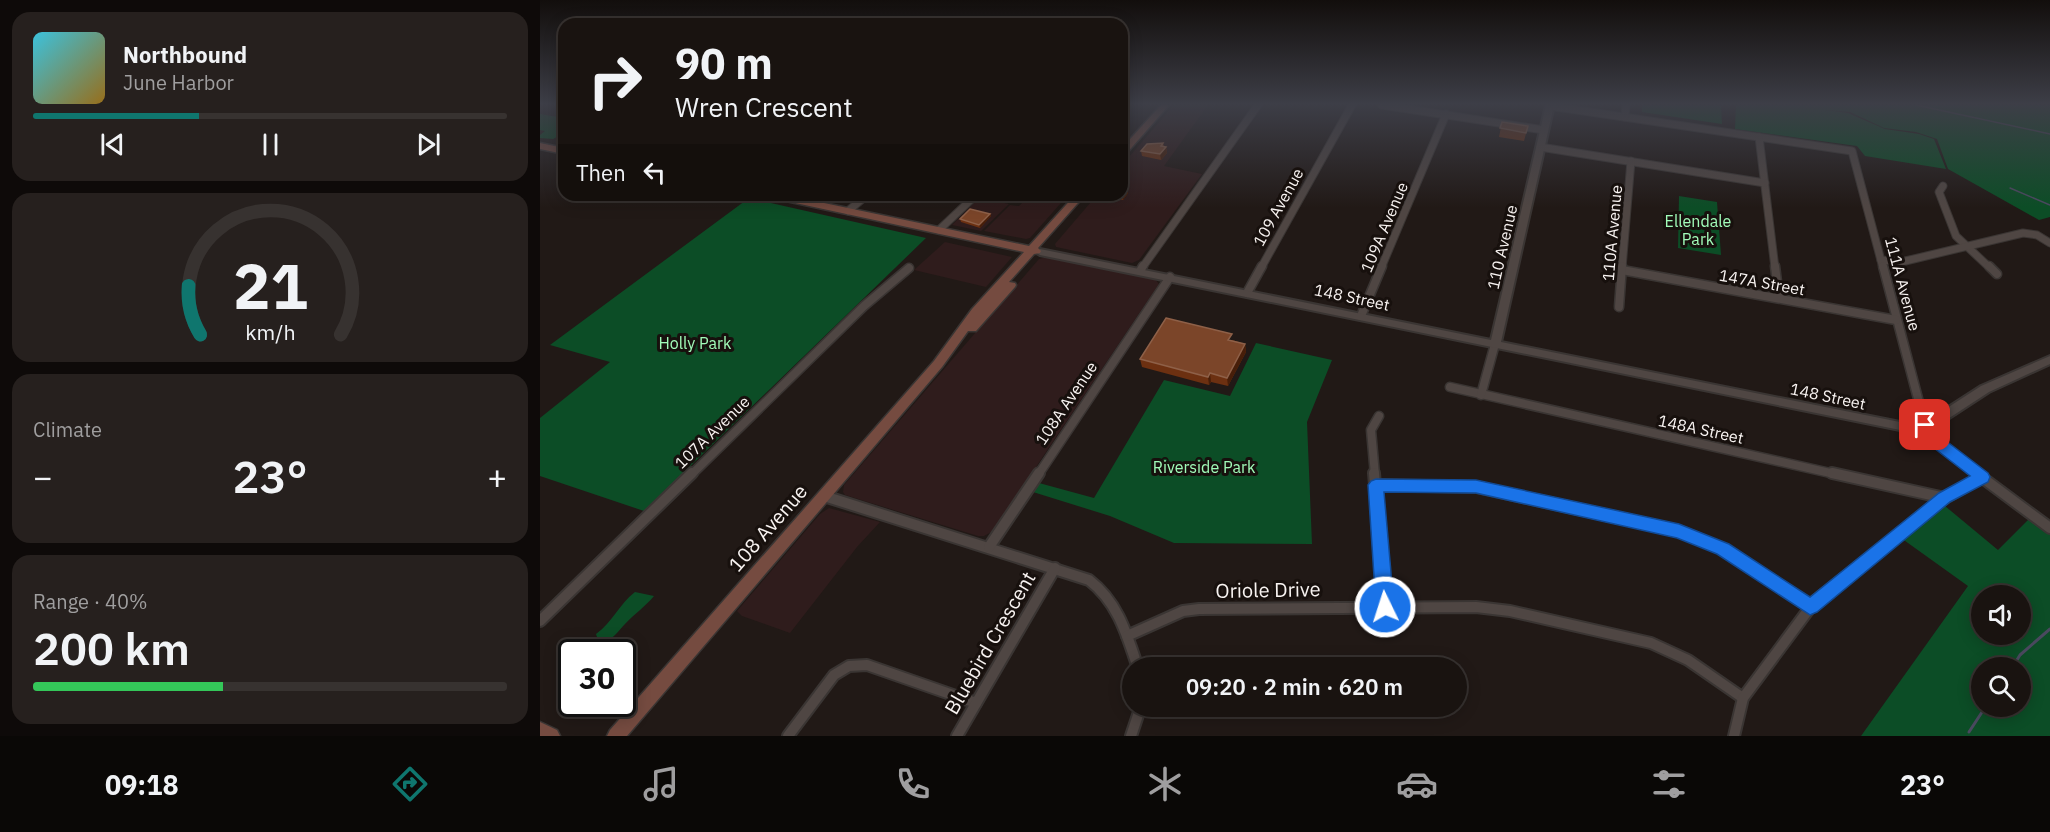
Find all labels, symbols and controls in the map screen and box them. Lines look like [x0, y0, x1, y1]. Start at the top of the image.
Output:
text: 90 m [675, 36, 773, 91]
text: Northbound [123, 40, 247, 69]
icon: right [576, 42, 654, 120]
text: June Harbor [123, 69, 234, 96]
text: Wren Crescent [675, 89, 853, 124]
icon: previous [96, 128, 129, 161]
icon: pause [254, 128, 287, 161]
icon: next [412, 128, 445, 161]
icon: left [638, 156, 671, 189]
text: Then [576, 158, 626, 187]
street label: 109 Avenue [1248, 164, 1308, 249]
street label: 109A Avenue [1356, 179, 1412, 275]
street label: 110A Avenue [1598, 184, 1626, 282]
street label: 110 Avenue [1483, 203, 1521, 291]
park label: Ellendale Park [1665, 211, 1732, 249]
street label: 111A Avenue [1881, 235, 1925, 333]
text: 21 [233, 245, 307, 326]
street label: 147A Street [1718, 265, 1806, 299]
street label: 148 Street [1313, 279, 1391, 315]
text: km/h [245, 318, 295, 346]
park label: Holly Park [659, 333, 732, 353]
street label: 108A Avenue [1031, 357, 1101, 448]
street label: 148 Street [1789, 378, 1867, 414]
street label: 107A Avenue [670, 391, 754, 473]
pin [1899, 399, 1950, 450]
icon: arrive [1908, 408, 1941, 441]
street label: 148A Street [1657, 410, 1745, 448]
text: Climate [33, 416, 102, 443]
text: 23° [232, 447, 308, 505]
text: − [33, 455, 53, 498]
text: + [487, 455, 507, 498]
park label: Riverside Park [1153, 457, 1256, 477]
street label: 108 Avenue [722, 478, 813, 577]
street label: Bluebird Crescent [938, 566, 1041, 719]
street label: Oriole Drive [1215, 575, 1321, 604]
position arrow [1353, 575, 1417, 639]
map controls [1971, 585, 2031, 717]
button: sound [1971, 585, 2031, 645]
text: Range · 40% [33, 588, 148, 615]
text: 200 km [33, 619, 190, 677]
speed limit sign: 30 [558, 639, 636, 717]
button: search [1971, 657, 2031, 717]
text: 09:20 · 2 min · 620 m [1186, 672, 1403, 701]
icon: directions [389, 763, 431, 805]
icon: music [640, 763, 682, 805]
icon: phone [892, 763, 934, 805]
icon: climate [1144, 763, 1186, 805]
icon: car [1396, 763, 1438, 805]
icon: filters [1648, 763, 1690, 805]
text: 09:18 [105, 767, 179, 802]
text: 23° [1900, 767, 1945, 802]

